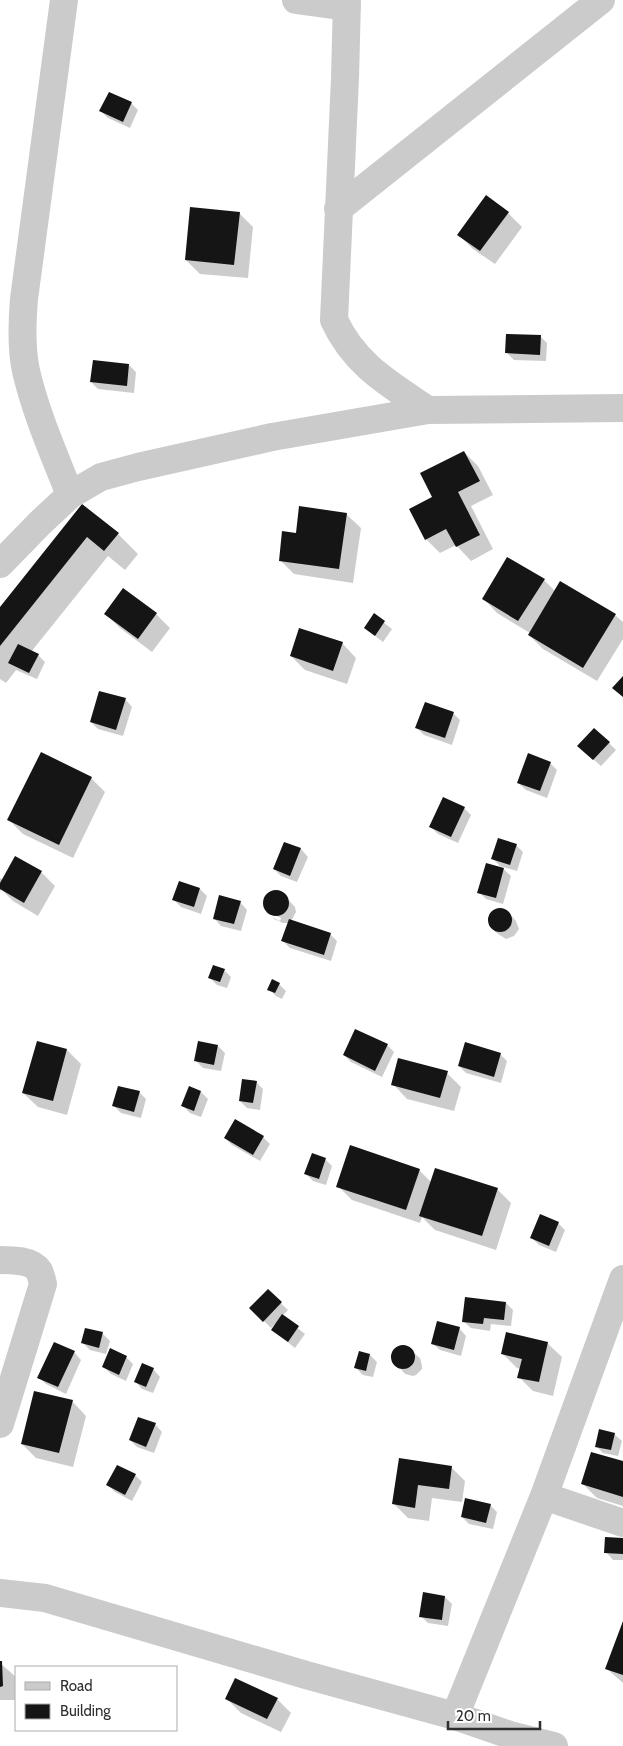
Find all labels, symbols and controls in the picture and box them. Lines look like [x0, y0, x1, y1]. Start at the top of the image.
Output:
legend [15, 1666, 178, 1731]
text: Road [60, 1677, 93, 1695]
scale bar [448, 1698, 540, 1730]
text: Building [60, 1702, 111, 1720]
text: 20 m [456, 1707, 491, 1725]

